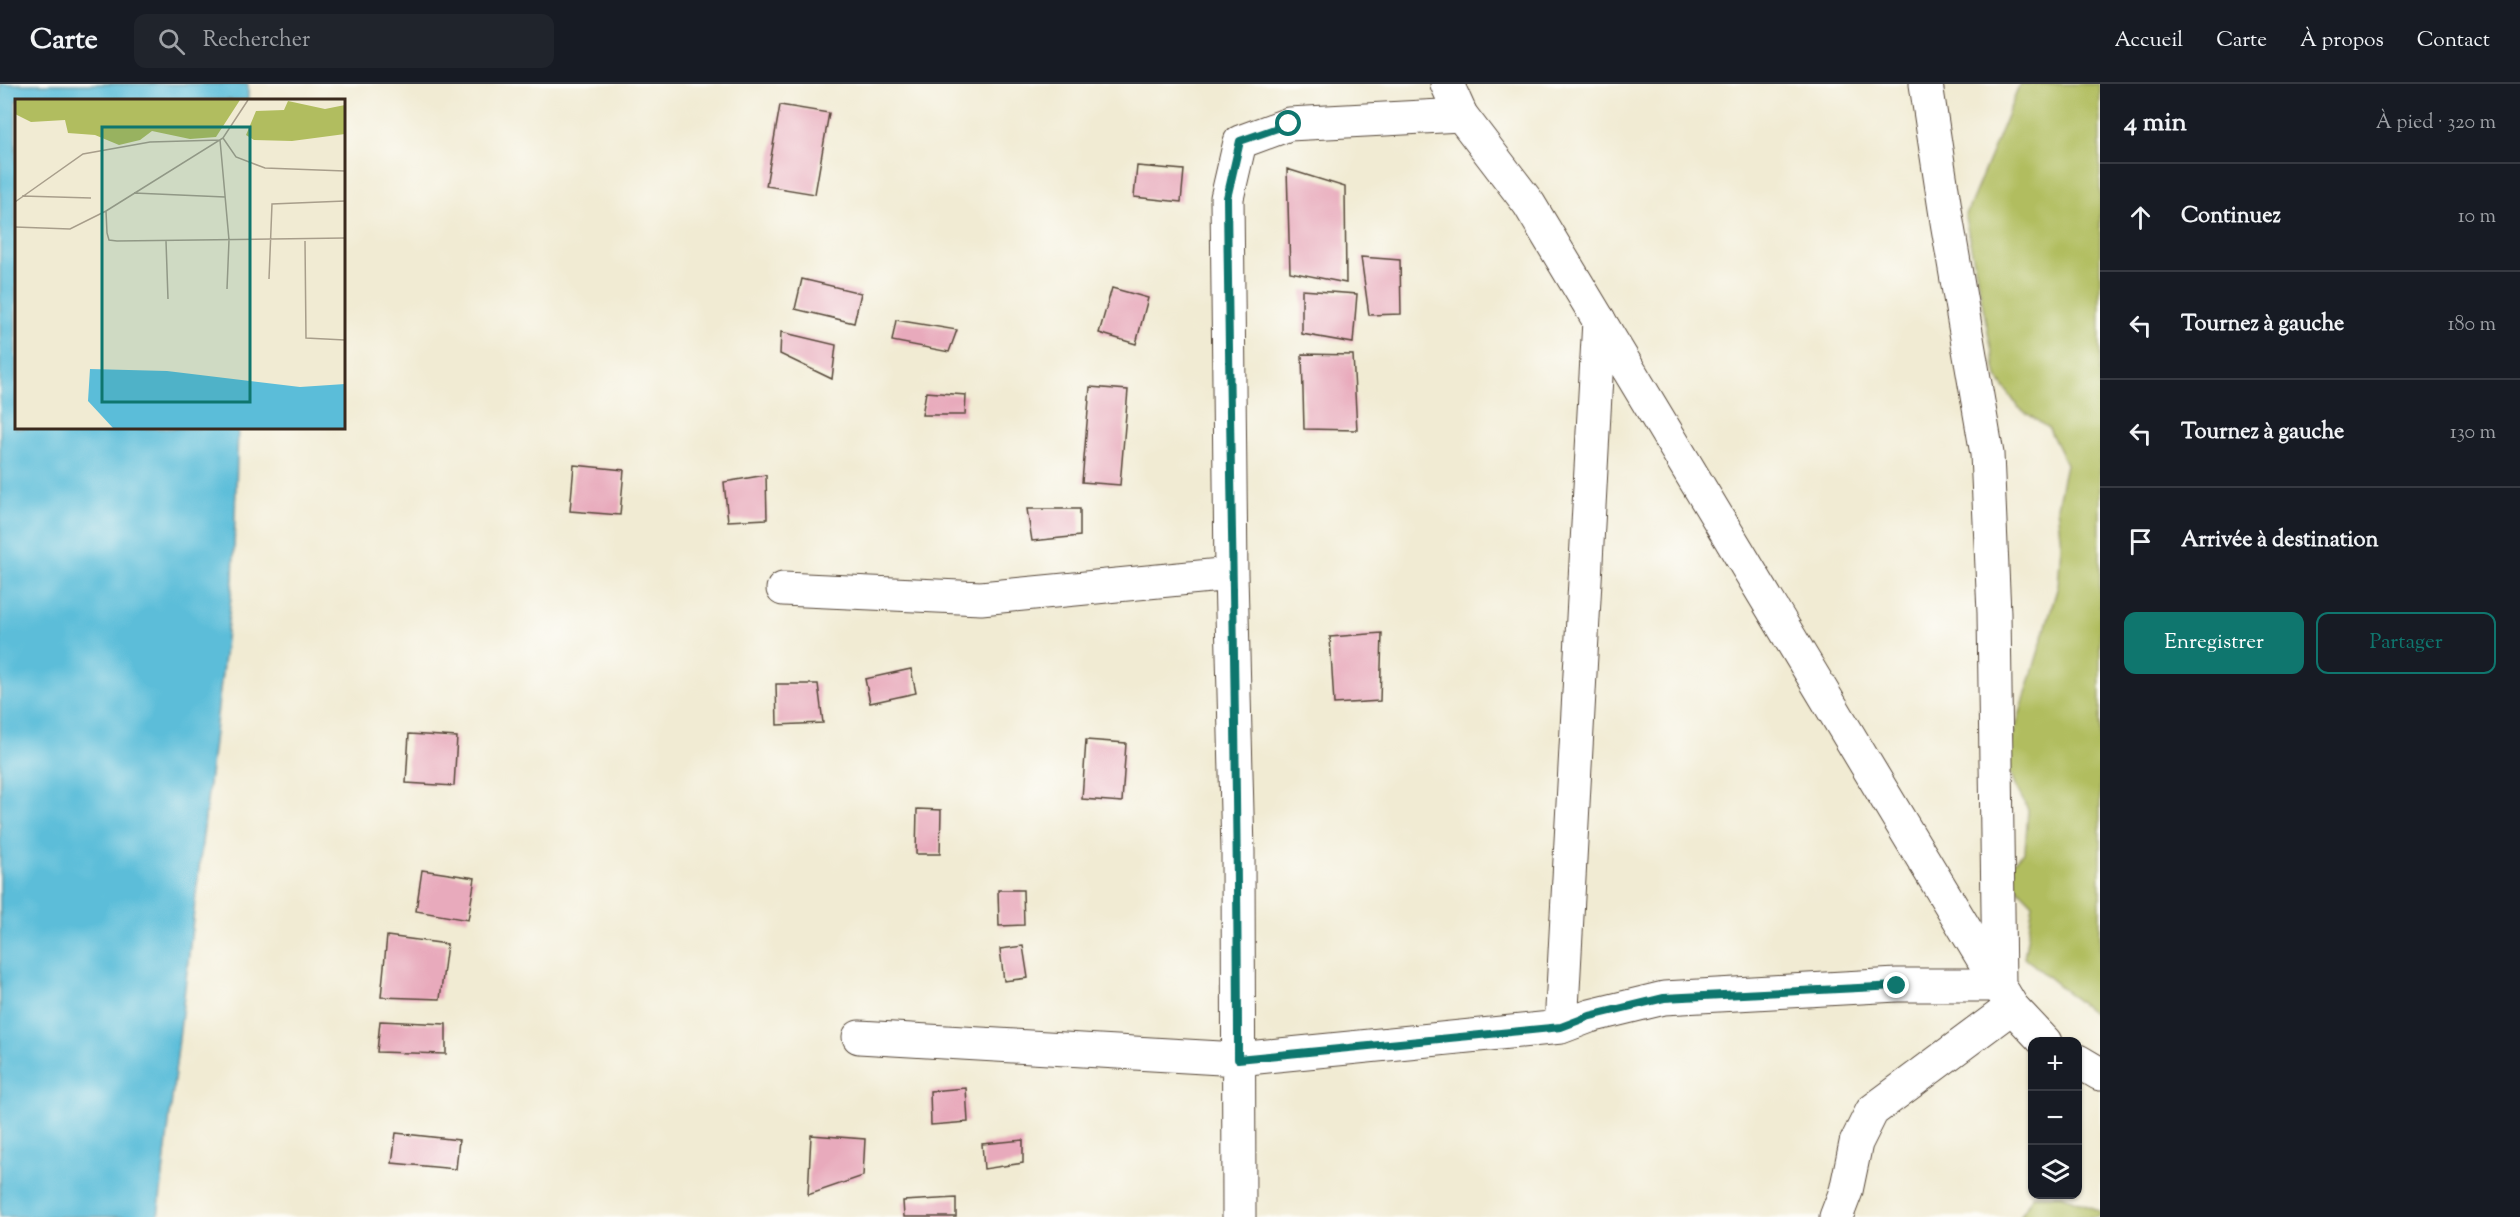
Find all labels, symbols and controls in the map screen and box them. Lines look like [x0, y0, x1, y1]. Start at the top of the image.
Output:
search box [134, 14, 554, 68]
text: Carte [30, 21, 98, 61]
icon: search [155, 25, 188, 58]
text: Rechercher [203, 25, 310, 57]
text: Accueil [2115, 26, 2183, 56]
text: Carte [2216, 26, 2267, 56]
text: À propos [2300, 26, 2384, 56]
text: Contact [2417, 26, 2490, 56]
inset map [15, 99, 345, 429]
text: 4 min [2124, 105, 2187, 142]
text: À pied · 320 m [2376, 109, 2496, 138]
route start [1275, 110, 1301, 136]
icon: ahead [2124, 201, 2157, 234]
text: Continuez [2181, 201, 2281, 233]
text: 10 m [2458, 203, 2496, 232]
icon: left [2124, 309, 2157, 342]
text: Tournez à gauche [2181, 309, 2344, 341]
text: 180 m [2448, 311, 2496, 340]
icon: left [2124, 417, 2157, 450]
text: Tournez à gauche [2181, 417, 2344, 449]
text: 130 m [2450, 419, 2496, 448]
icon: arrive [2124, 525, 2157, 558]
text: Arrivée à destination [2181, 525, 2378, 557]
button: Enregistrer [2124, 612, 2304, 674]
button: Partager [2316, 612, 2496, 674]
route end [1883, 972, 1909, 998]
map controls [2028, 1037, 2082, 1199]
button: + [2028, 1037, 2082, 1091]
button: − [2028, 1091, 2082, 1145]
button: layers [2028, 1145, 2082, 1199]

